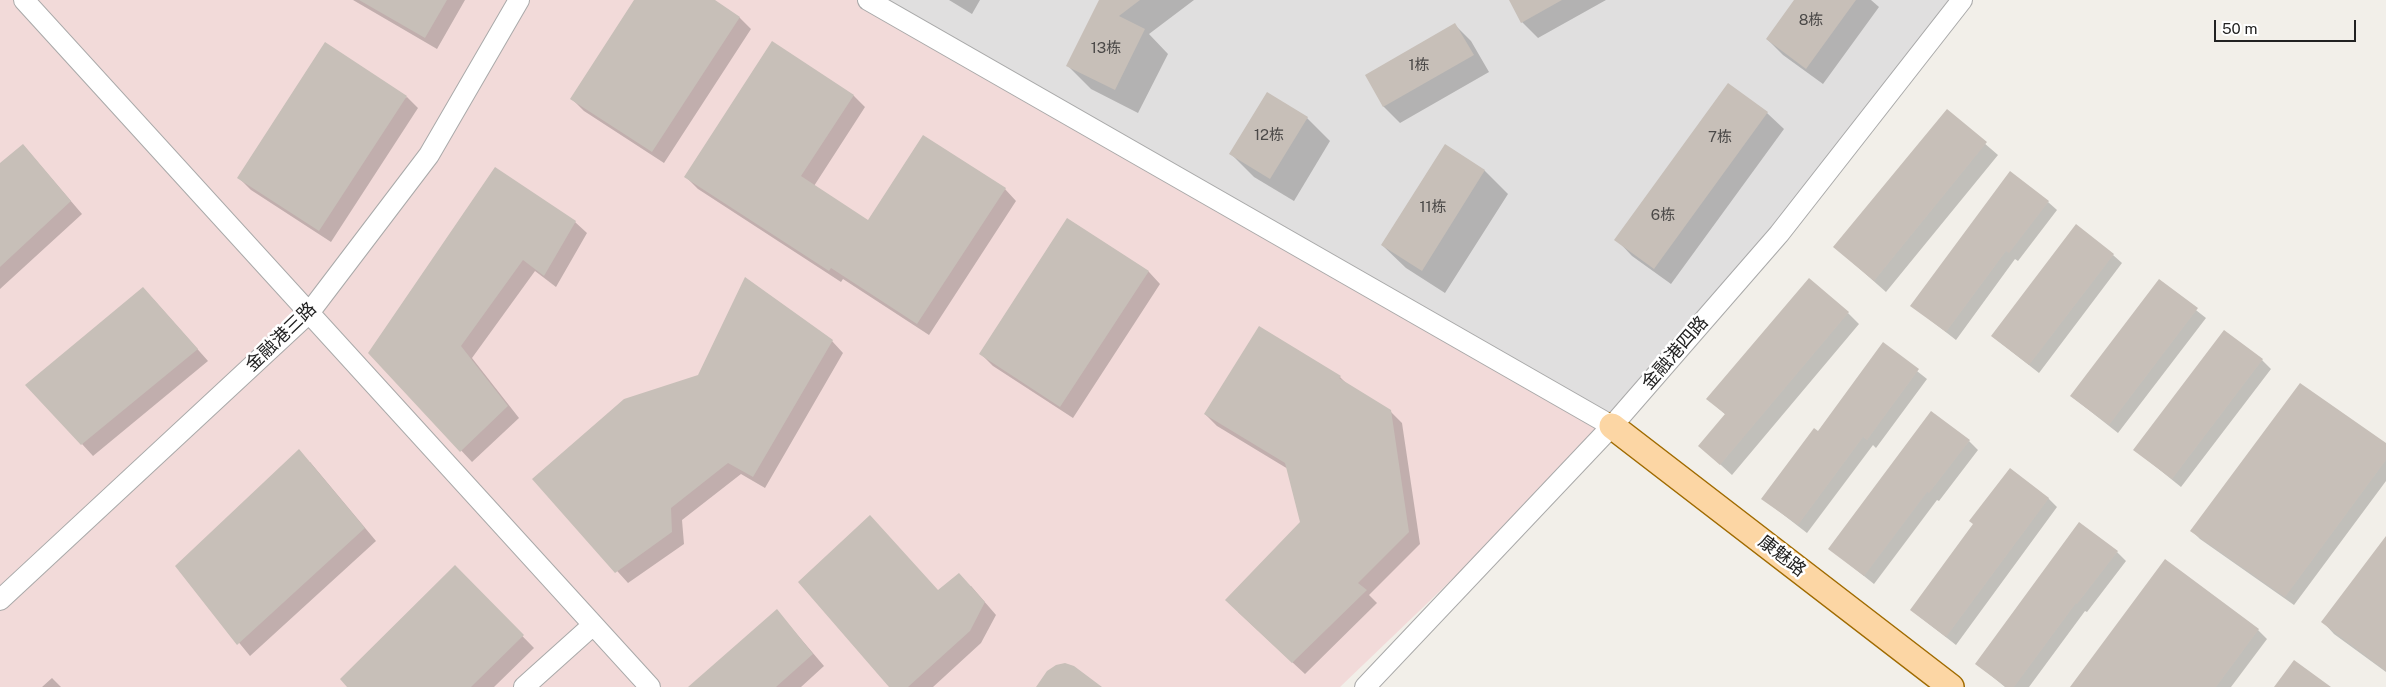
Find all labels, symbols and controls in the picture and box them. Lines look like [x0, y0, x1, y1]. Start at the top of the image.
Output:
scale bar [2216, 10, 2358, 42]
house number: 8栋 [1799, 11, 1823, 29]
text: 50 m [2222, 20, 2257, 37]
house number: 13栋 [1091, 39, 1121, 57]
house number: 1栋 [1408, 56, 1430, 74]
house number: 12栋 [1254, 126, 1284, 144]
house number: 7栋 [1708, 128, 1732, 146]
house number: 11栋 [1419, 198, 1447, 216]
house number: 6栋 [1651, 206, 1675, 224]
street label: 金融港三路 [241, 298, 321, 376]
street label: 金融港四路 [1637, 312, 1713, 394]
street label: 康魅路 [1754, 531, 1810, 581]

